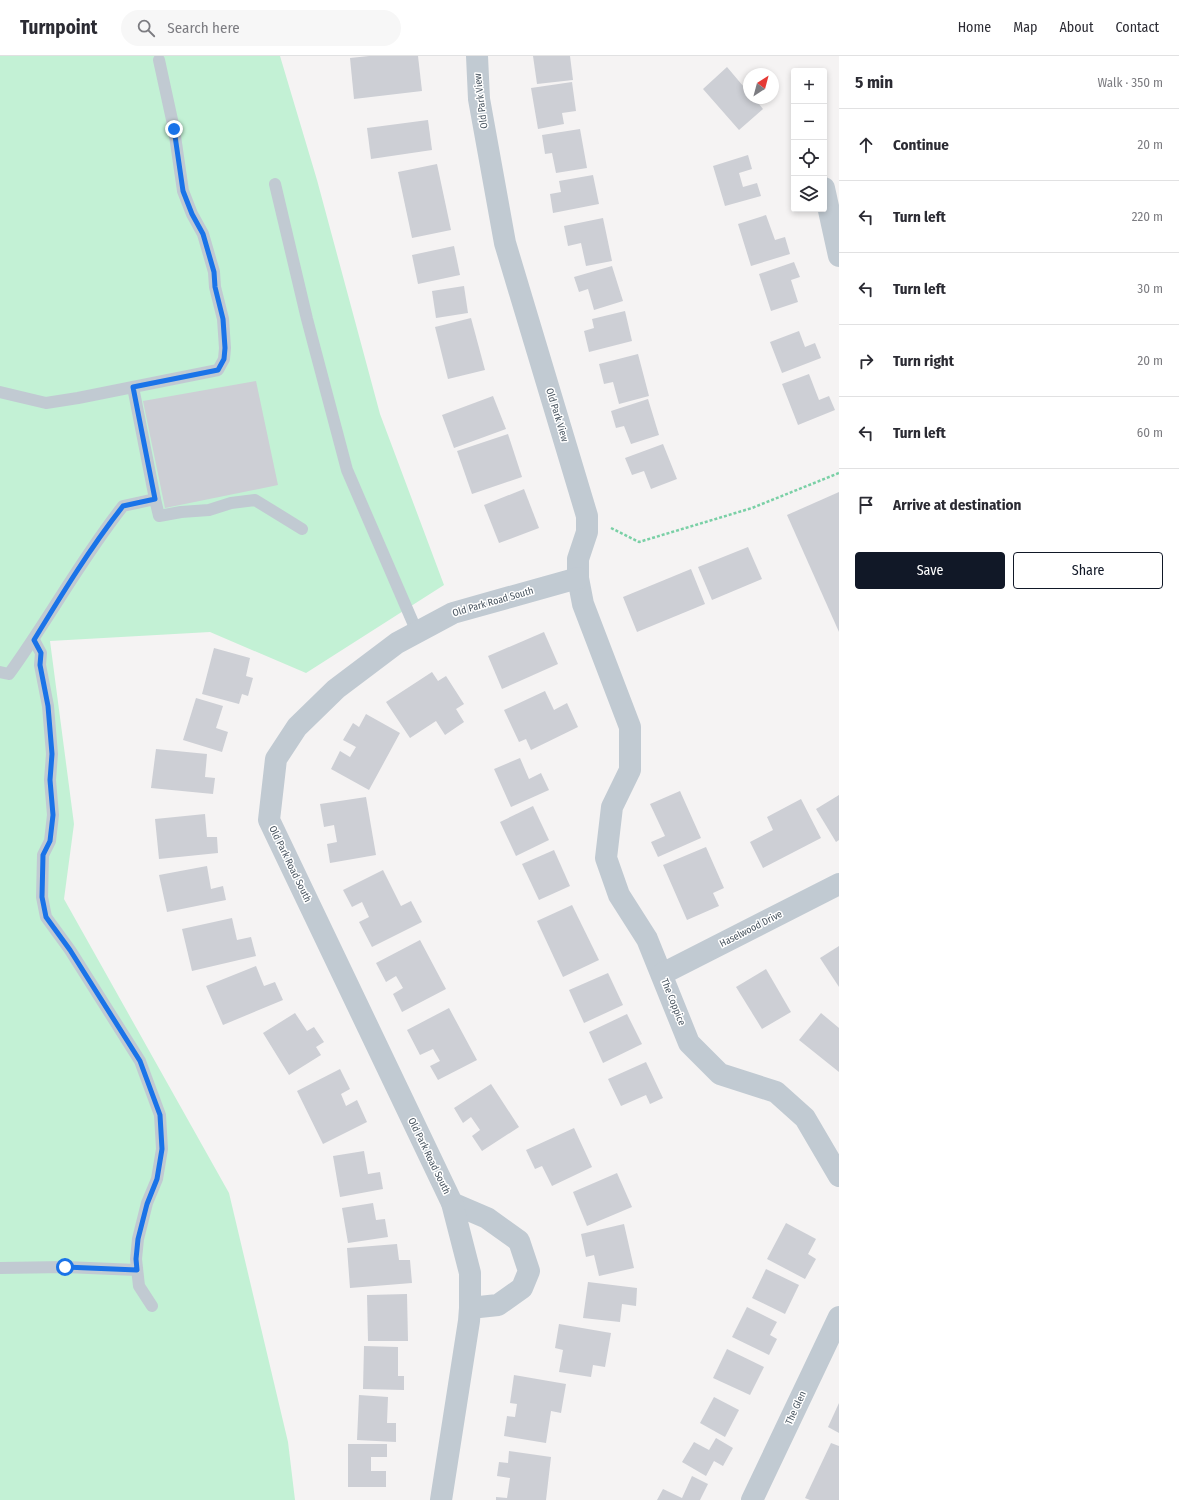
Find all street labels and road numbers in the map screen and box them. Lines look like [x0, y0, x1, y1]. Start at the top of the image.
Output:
street label: Old Park View [472, 72, 490, 129]
street label: Old Park View [543, 387, 571, 444]
street label: Old Park Road South [451, 585, 535, 619]
street label: Old Park Road South [266, 824, 314, 904]
street label: Haselwood Drive [718, 908, 784, 950]
street label: The Coppice [658, 977, 688, 1027]
street label: Old Park Road South [405, 1116, 453, 1196]
street label: The Glen [783, 1389, 809, 1427]

